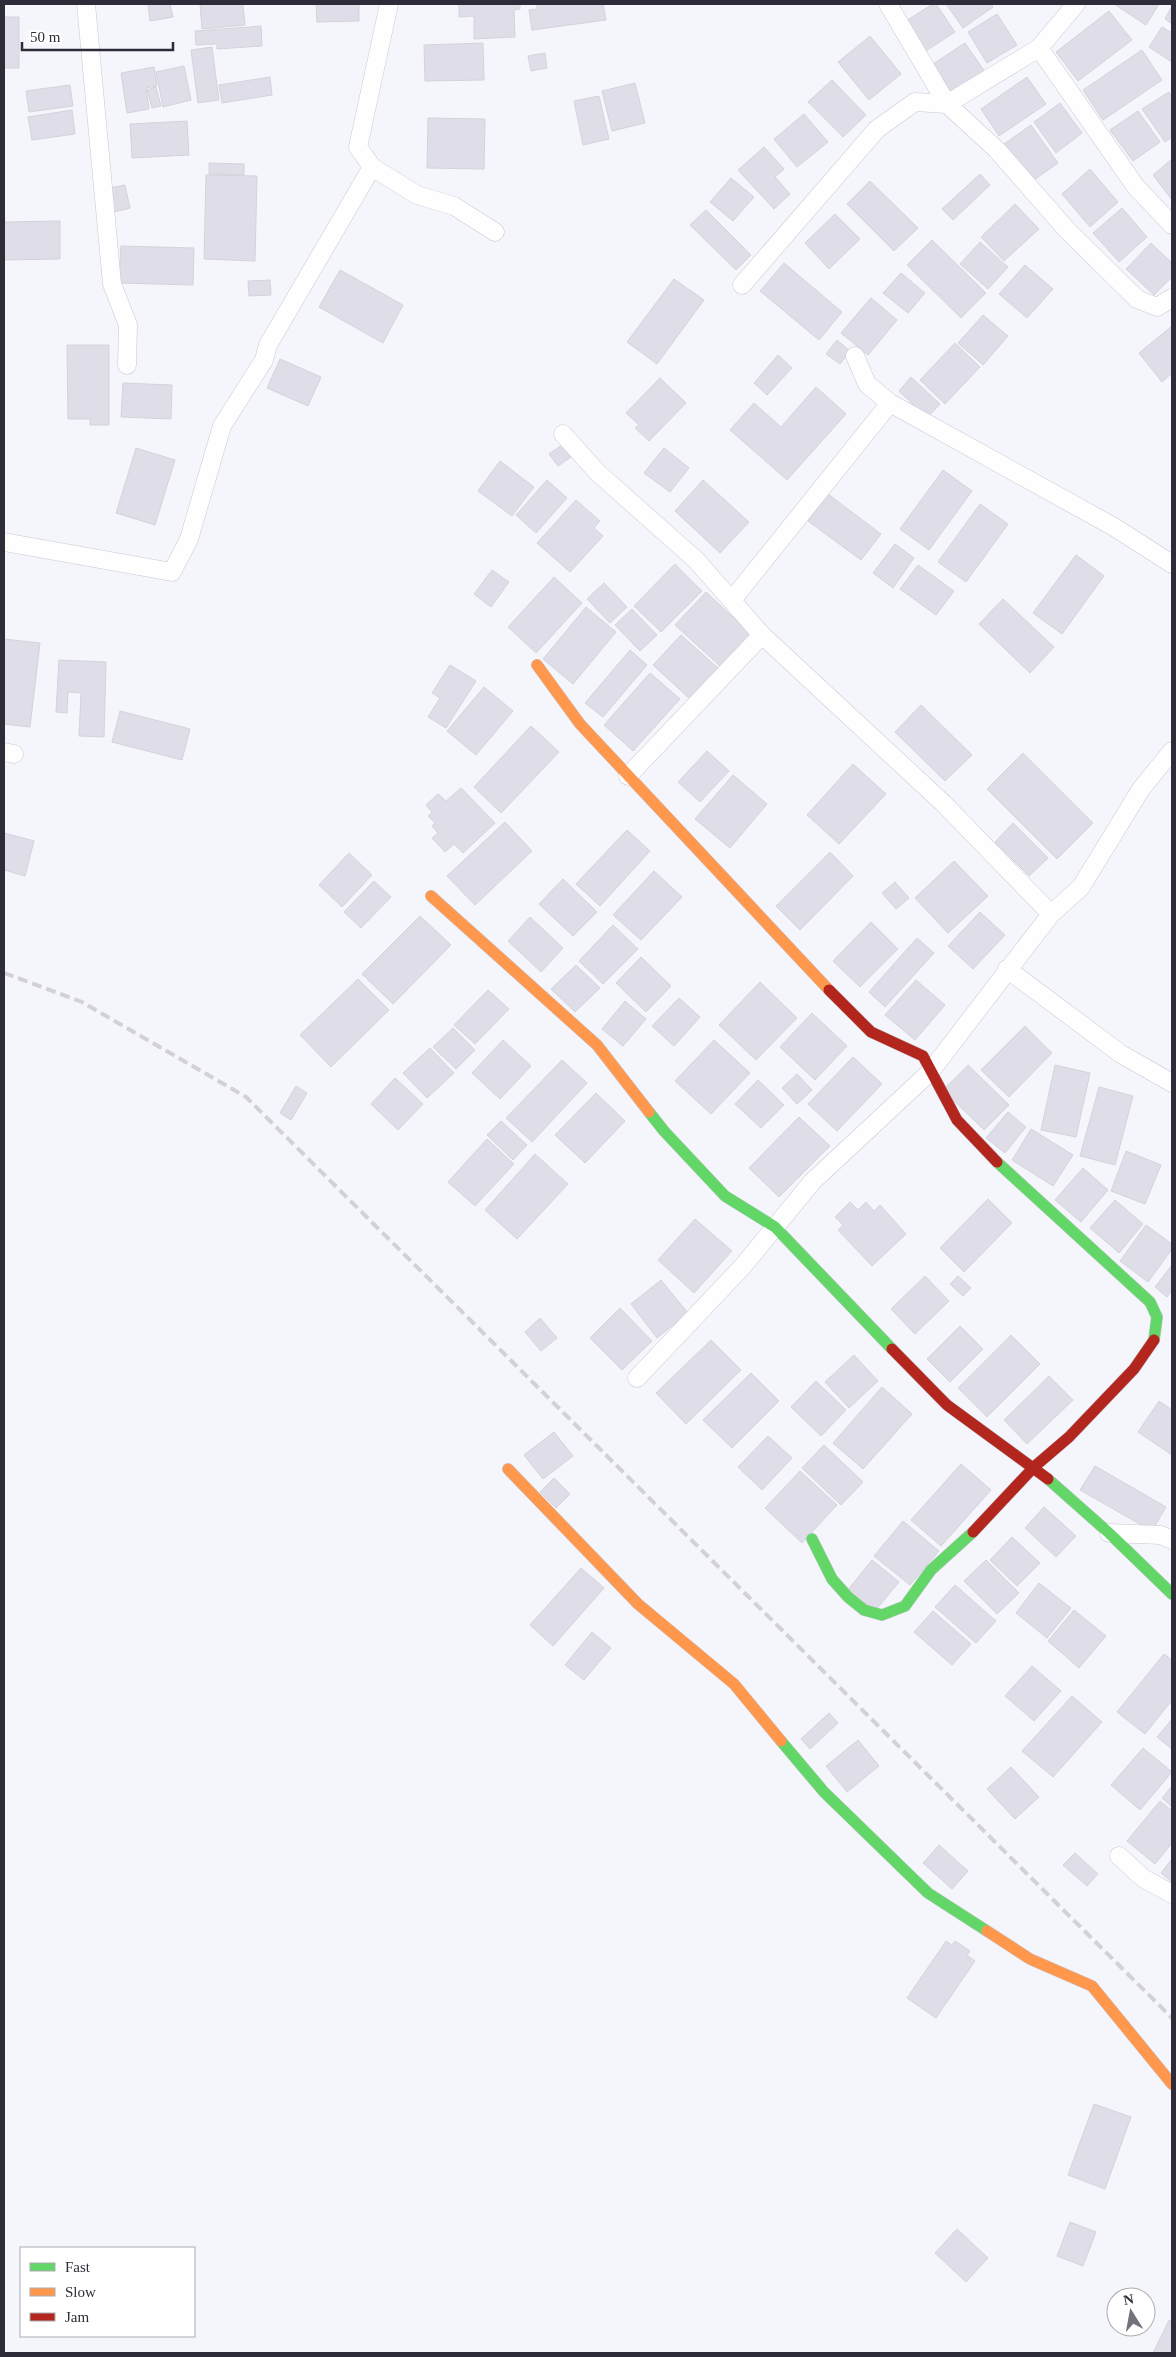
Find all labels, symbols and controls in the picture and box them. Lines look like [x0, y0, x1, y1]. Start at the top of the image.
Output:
scale bar [22, 20, 174, 52]
text: 50 m [30, 29, 61, 45]
legend [20, 2247, 195, 2337]
text: Fast [65, 2259, 91, 2275]
text: Slow [65, 2284, 96, 2300]
north arrow [1106, 2287, 1156, 2337]
text: N [1122, 2291, 1135, 2308]
text: Jam [65, 2309, 89, 2325]

